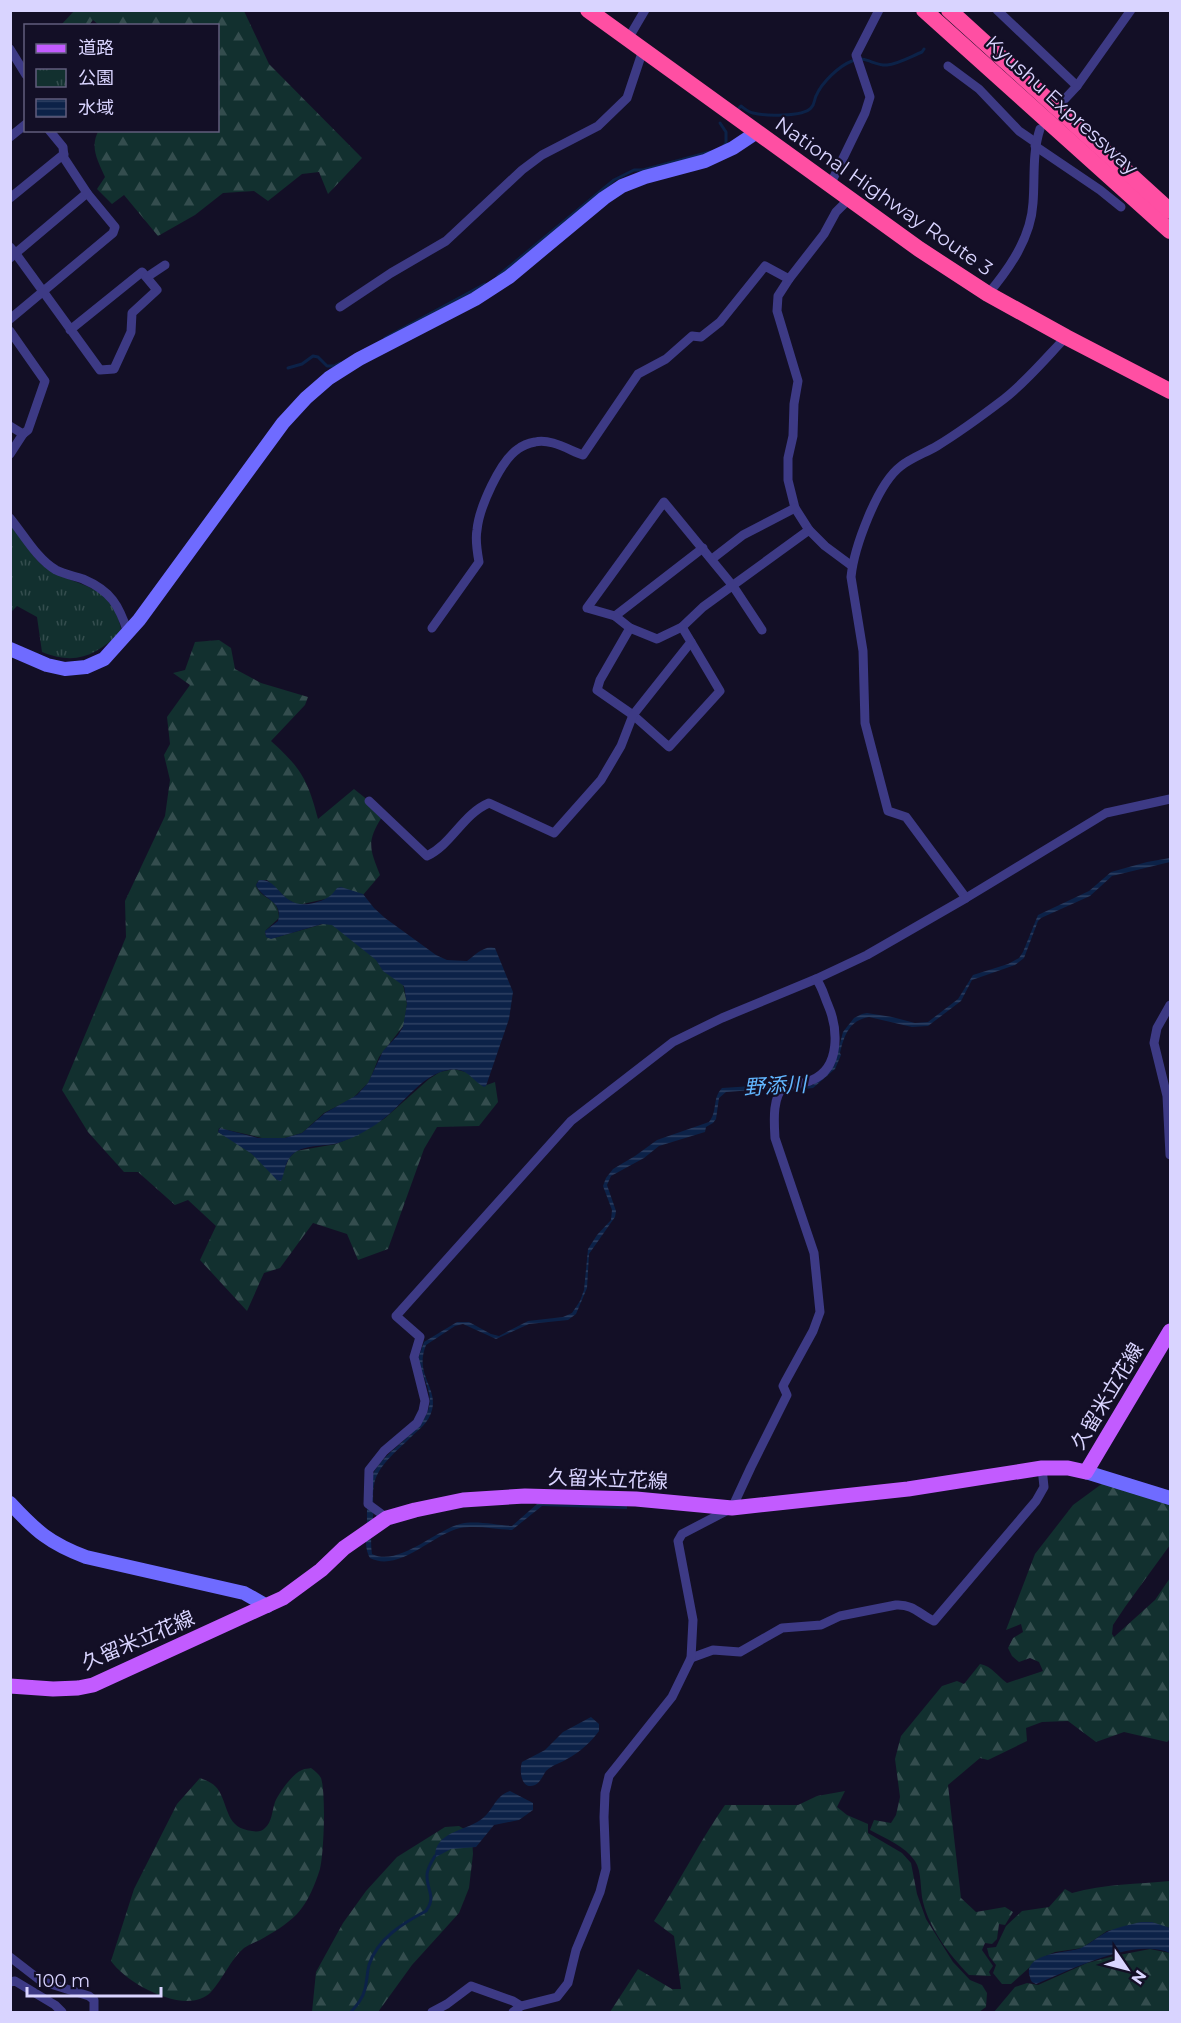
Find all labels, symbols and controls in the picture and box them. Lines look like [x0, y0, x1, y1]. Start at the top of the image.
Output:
legend [24, 24, 219, 132]
street label: Kyushu Expressway [981, 30, 1143, 180]
text: 道路 [78, 37, 114, 59]
text: 公園 [78, 67, 114, 89]
text: 水域 [78, 97, 114, 119]
street label: National Highway Route 3 [771, 112, 997, 280]
water label: 野添川 [743, 1071, 809, 1100]
street label: 久留米立花線 [1066, 1338, 1148, 1454]
street label: 久留米立花線 [548, 1465, 668, 1493]
street label: 久留米立花線 [78, 1606, 198, 1674]
north arrow [1097, 1939, 1157, 1999]
scale bar [27, 1960, 160, 1998]
text: N [1127, 1967, 1150, 1988]
text: 100 m [36, 1970, 90, 1992]

